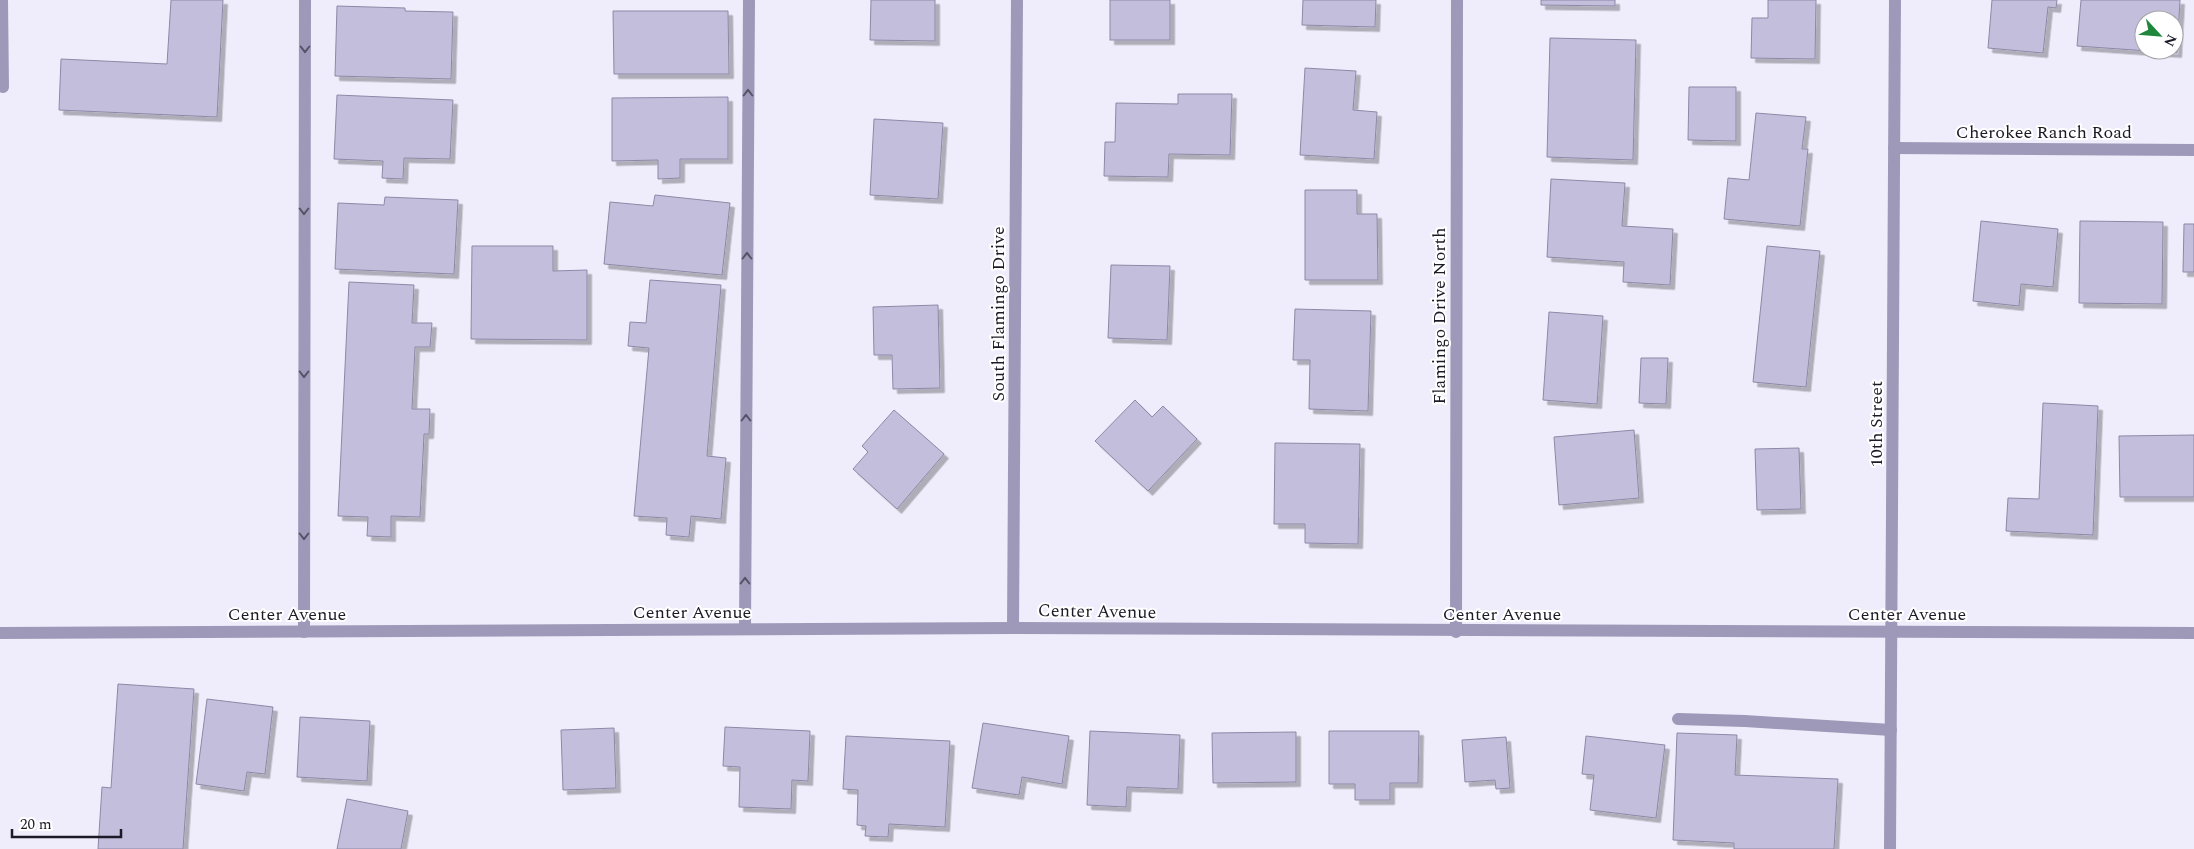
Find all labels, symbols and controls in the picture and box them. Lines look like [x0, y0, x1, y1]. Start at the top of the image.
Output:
north arrow [2134, 10, 2184, 60]
text: N [2158, 31, 2182, 50]
one-way arrow [300, 45, 310, 53]
one-way arrow [743, 89, 753, 96]
street label: Cherokee Ranch Road [1956, 119, 2132, 146]
one-way arrow [299, 208, 309, 215]
street label: South Flamingo Drive [985, 226, 1012, 402]
street label: Flamingo Drive North [1426, 228, 1453, 404]
one-way arrow [742, 251, 752, 259]
one-way arrow [299, 370, 309, 378]
street label: 10th Street [1863, 381, 1890, 467]
one-way arrow [741, 414, 751, 422]
one-way arrow [299, 532, 309, 540]
one-way arrow [740, 576, 750, 584]
street label: Center Avenue [1038, 597, 1156, 626]
street label: Center Avenue [633, 599, 751, 626]
street label: Center Avenue [228, 601, 346, 628]
street label: Center Avenue [1443, 601, 1561, 628]
street label: Center Avenue [1848, 601, 1966, 628]
scale bar [12, 806, 121, 838]
text: 20 m [20, 813, 52, 836]

